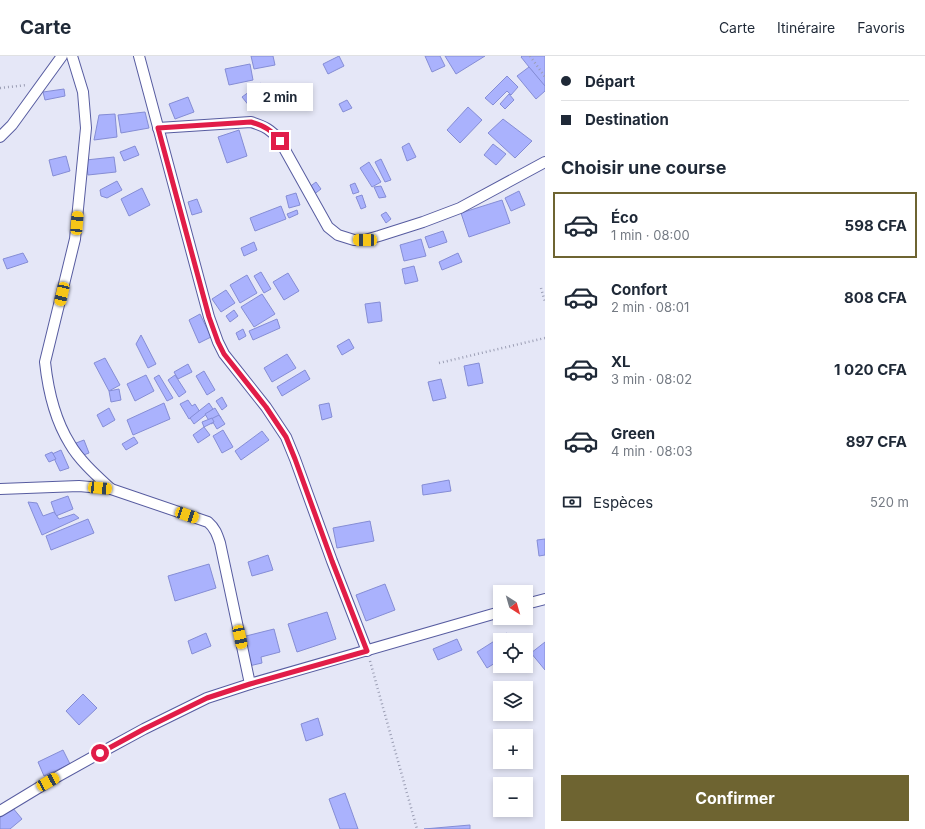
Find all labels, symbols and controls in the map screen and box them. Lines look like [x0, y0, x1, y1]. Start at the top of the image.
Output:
text: Carte [20, 16, 71, 39]
text: Carte [719, 19, 755, 36]
text: Itinéraire [777, 19, 835, 36]
text: Favoris [857, 19, 905, 36]
text: Départ [585, 72, 635, 91]
callout: 2 min [247, 83, 313, 111]
text: 2 min [263, 89, 297, 105]
text: Destination [585, 110, 669, 129]
route end [271, 132, 289, 150]
text: Choisir une course [561, 157, 726, 178]
icon: car [563, 207, 599, 243]
text: Éco [611, 208, 638, 227]
car [70, 211, 84, 235]
text: 598 CFA [845, 216, 907, 235]
text: 1 min · 08:00 [611, 227, 690, 243]
car [353, 234, 377, 246]
icon: car [563, 279, 599, 315]
text: Confort [611, 280, 667, 299]
car [53, 281, 71, 307]
text: 808 CFA [844, 288, 907, 307]
text: 2 min · 08:01 [611, 299, 689, 315]
icon: car [563, 351, 599, 387]
text: XL [611, 352, 631, 371]
text: 1 020 CFA [834, 360, 907, 379]
text: 3 min · 08:02 [611, 371, 692, 387]
icon: car [563, 423, 599, 459]
text: Green [611, 424, 655, 443]
text: 897 CFA [846, 432, 907, 451]
text: 4 min · 08:03 [611, 443, 693, 459]
car [88, 481, 112, 495]
icon: cash [561, 491, 583, 513]
text: Espèces [593, 493, 653, 512]
text: 520 m [870, 494, 909, 510]
car [174, 505, 200, 525]
north arrow [493, 585, 533, 625]
map controls [493, 585, 533, 817]
car [232, 624, 248, 650]
button: locate [493, 633, 533, 673]
button: layers [493, 681, 533, 721]
button: + [493, 729, 533, 769]
route start [91, 744, 109, 762]
car [35, 771, 61, 793]
button: Confirmer [561, 775, 909, 821]
button: − [493, 777, 533, 817]

